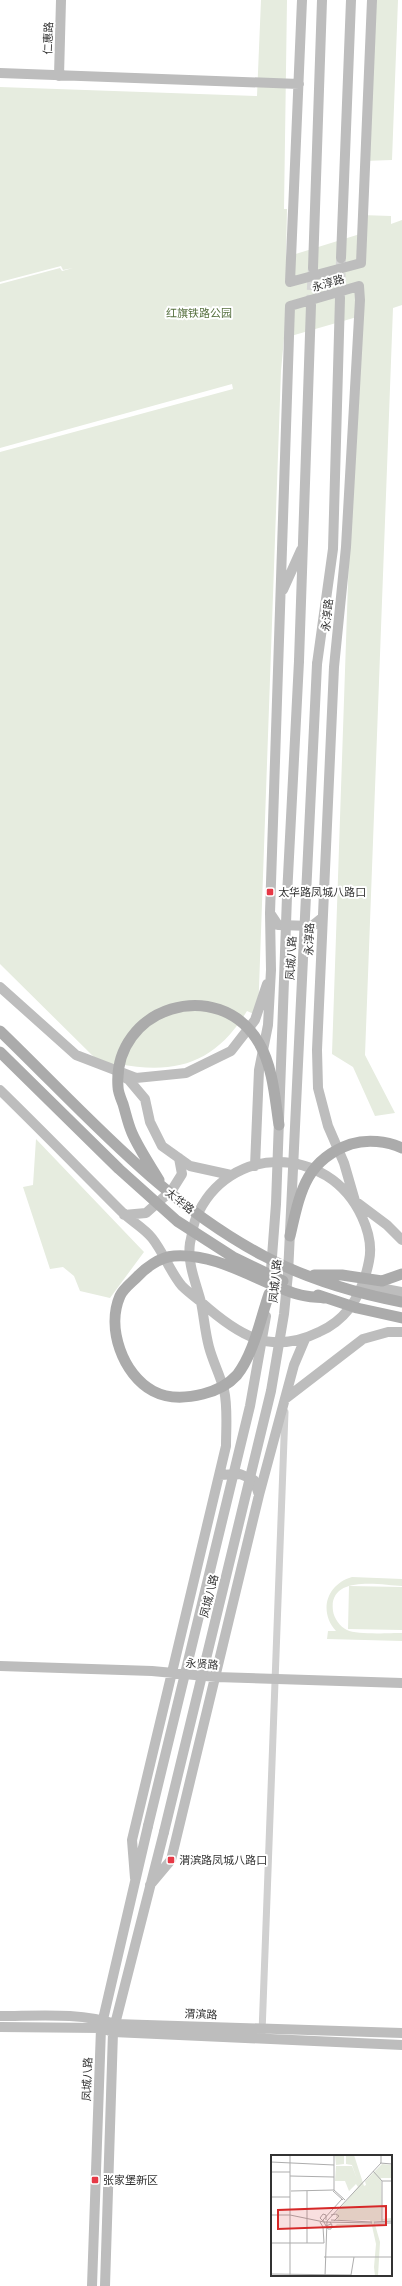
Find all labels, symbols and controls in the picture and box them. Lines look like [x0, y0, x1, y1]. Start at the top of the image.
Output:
street label: 仁惠路 [40, 21, 56, 55]
street label: 永淳路 [310, 272, 346, 294]
park label: 红旗铁路公园 [166, 306, 232, 320]
street label: 永淳路 [318, 598, 336, 632]
place label: 太华路凤城八路口 [278, 885, 366, 899]
marker: 太华路凤城八路口 [265, 887, 275, 897]
street label: 永淳路 [301, 922, 317, 956]
street label: 凤城八路 [283, 936, 299, 980]
street label: 太华路 [163, 1185, 197, 1217]
street label: 凤城八路 [266, 1258, 284, 1304]
street label: 凤城八路 [197, 1573, 221, 1619]
street label: 永贤路 [185, 1656, 219, 1672]
place label: 渭滨路凤城八路口 [179, 1853, 267, 1867]
marker: 渭滨路凤城八路口 [166, 1855, 176, 1865]
street label: 渭滨路 [184, 2006, 218, 2022]
street label: 凤城八路 [79, 2057, 95, 2101]
inset map [271, 2155, 392, 2276]
place label: 张家堡新区 [103, 2173, 158, 2187]
marker: 张家堡新区 [90, 2175, 100, 2185]

